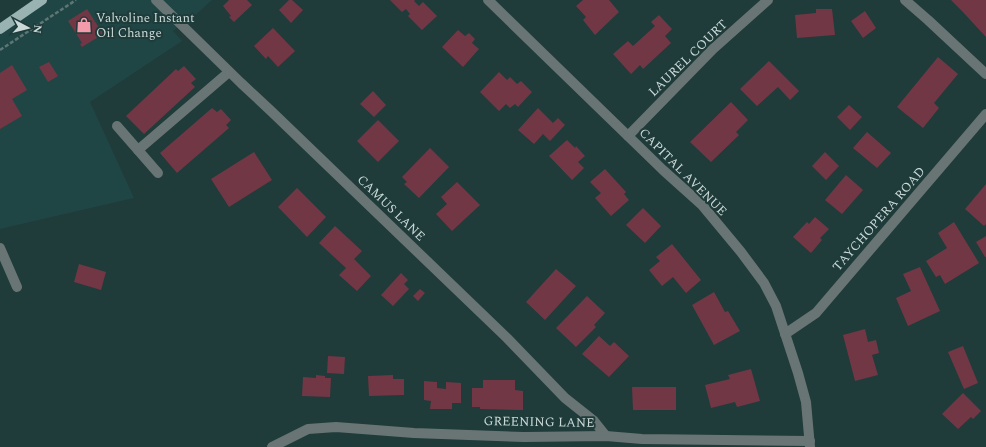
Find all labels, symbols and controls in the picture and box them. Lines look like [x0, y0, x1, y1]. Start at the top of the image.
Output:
north arrow [8, 8, 48, 48]
place label: Valvoline Instant Oil Change [96, 8, 195, 43]
street label: LAUREL COURT [644, 15, 732, 101]
shop icon: Valvoline Instant Oil Change [75, 16, 93, 34]
text: N [28, 24, 46, 35]
street label: CAPITAL AVENUE [634, 123, 732, 221]
street label: TAYCHOPERA ROAD [828, 162, 930, 276]
street label: CAMUS LANE [352, 170, 430, 246]
street label: GREENING LANE [483, 411, 595, 433]

